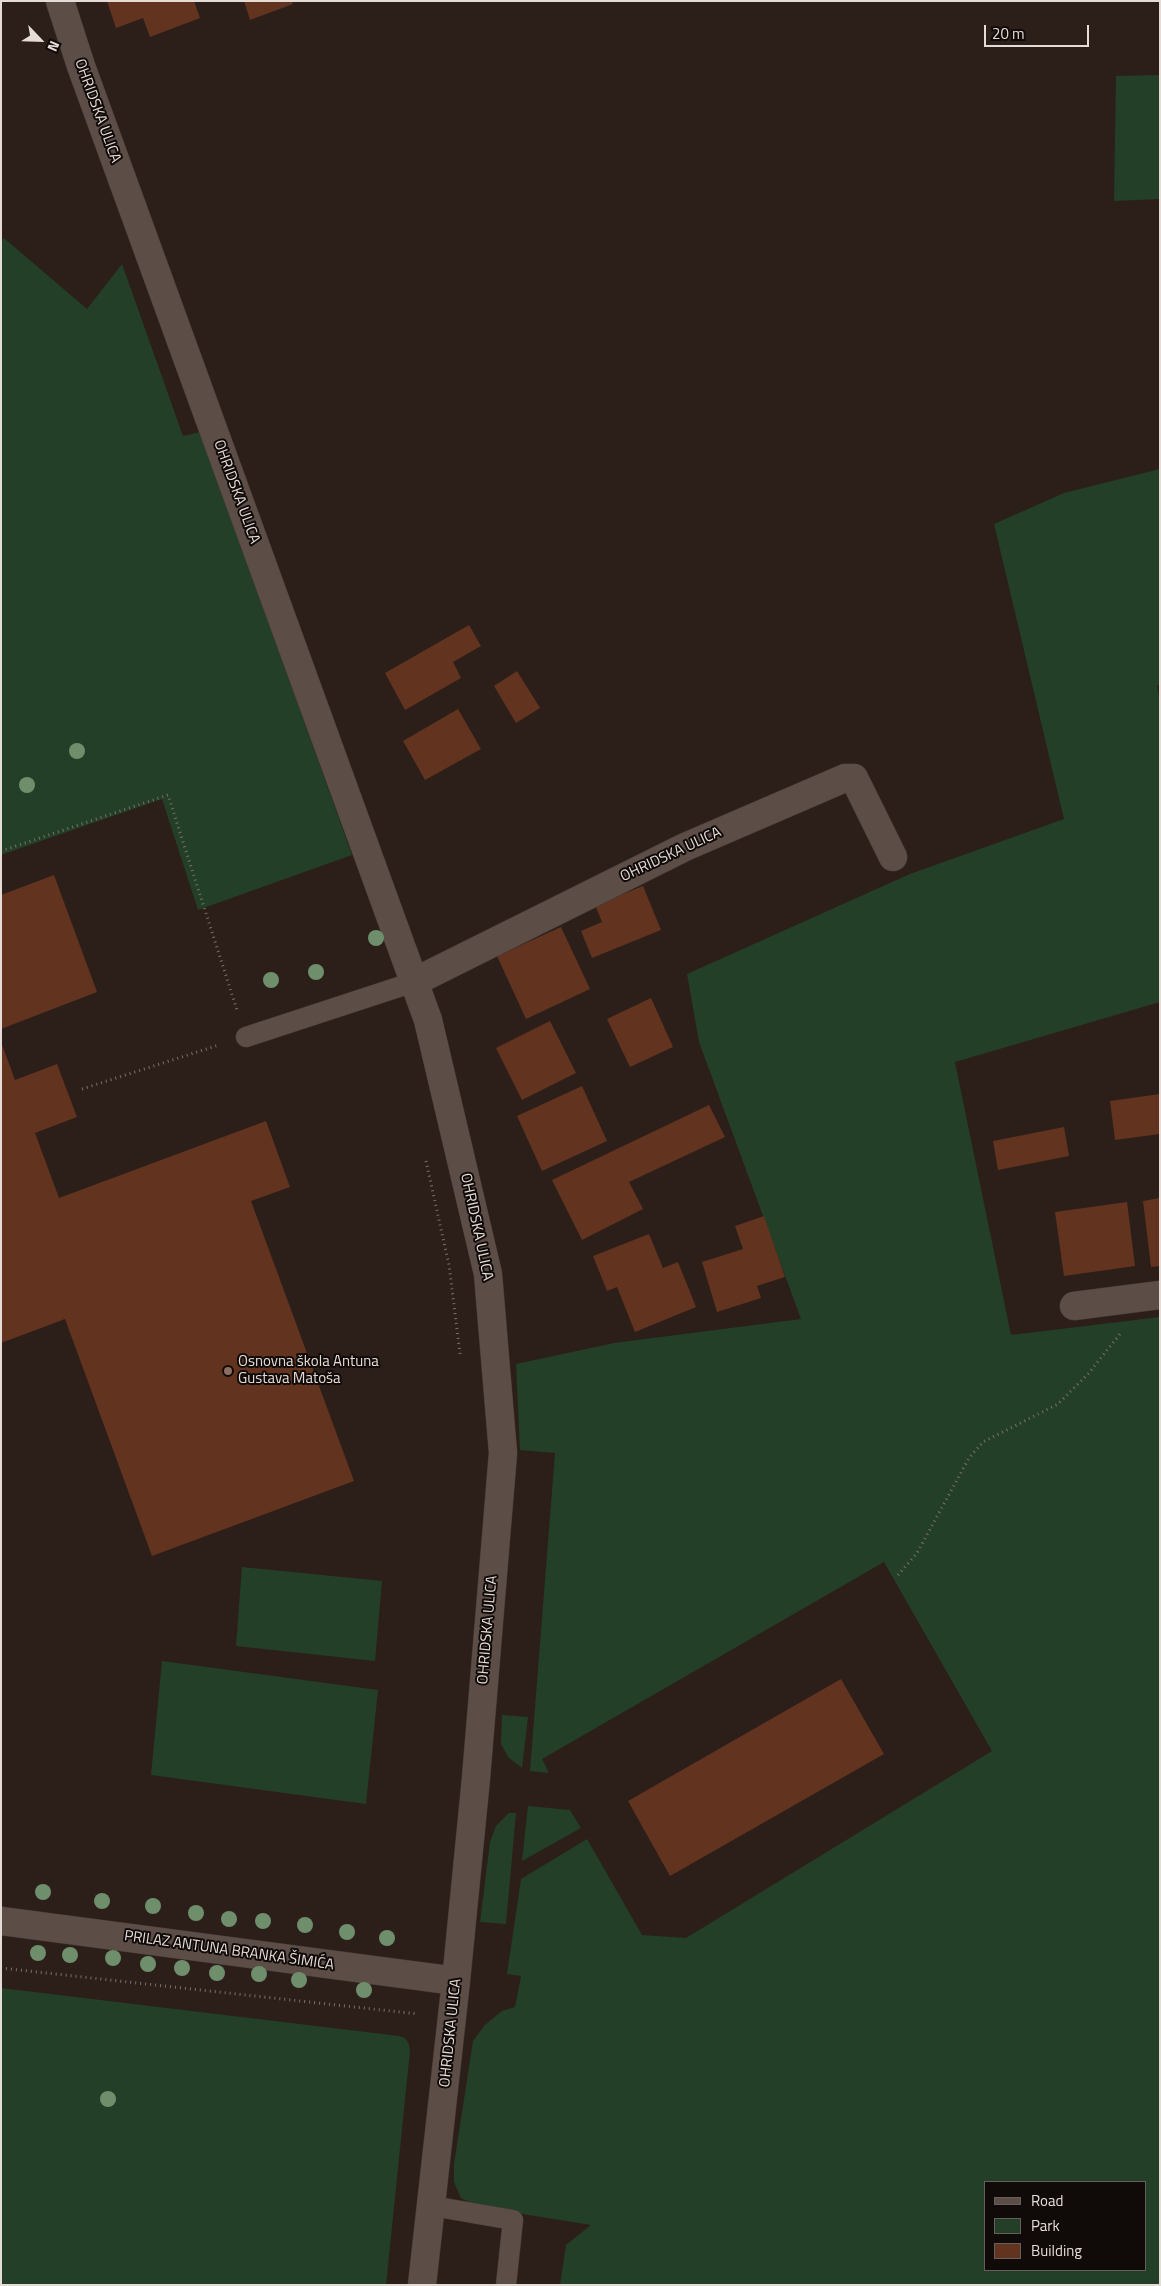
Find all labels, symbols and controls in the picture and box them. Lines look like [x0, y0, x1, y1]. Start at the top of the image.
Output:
north arrow [15, 15, 65, 65]
scale bar [986, 15, 1091, 47]
text: 20 m [992, 22, 1025, 45]
text: N [43, 38, 66, 55]
street label: OHRIDSKA ULICA [70, 57, 124, 165]
street label: OHRIDSKA ULICA [209, 438, 263, 546]
street label: OHRIDSKA ULICA [618, 824, 724, 886]
street label: OHRIDSKA ULICA [456, 1172, 496, 1282]
place label: Osnovna škola Antuna Gustava Matoša [238, 1353, 379, 1388]
marker: Osnovna škola Antuna Gustava Matoša [222, 1365, 234, 1377]
street label: OHRIDSKA ULICA [474, 1575, 502, 1685]
street label: PRILAZ ANTUNA BRANKA ŠIMIĆA [123, 1927, 335, 1975]
street label: OHRIDSKA ULICA [436, 1978, 466, 2088]
legend [984, 2181, 1146, 2271]
text: Road [1031, 2189, 1063, 2212]
text: Park [1031, 2214, 1060, 2237]
text: Building [1031, 2239, 1082, 2262]

